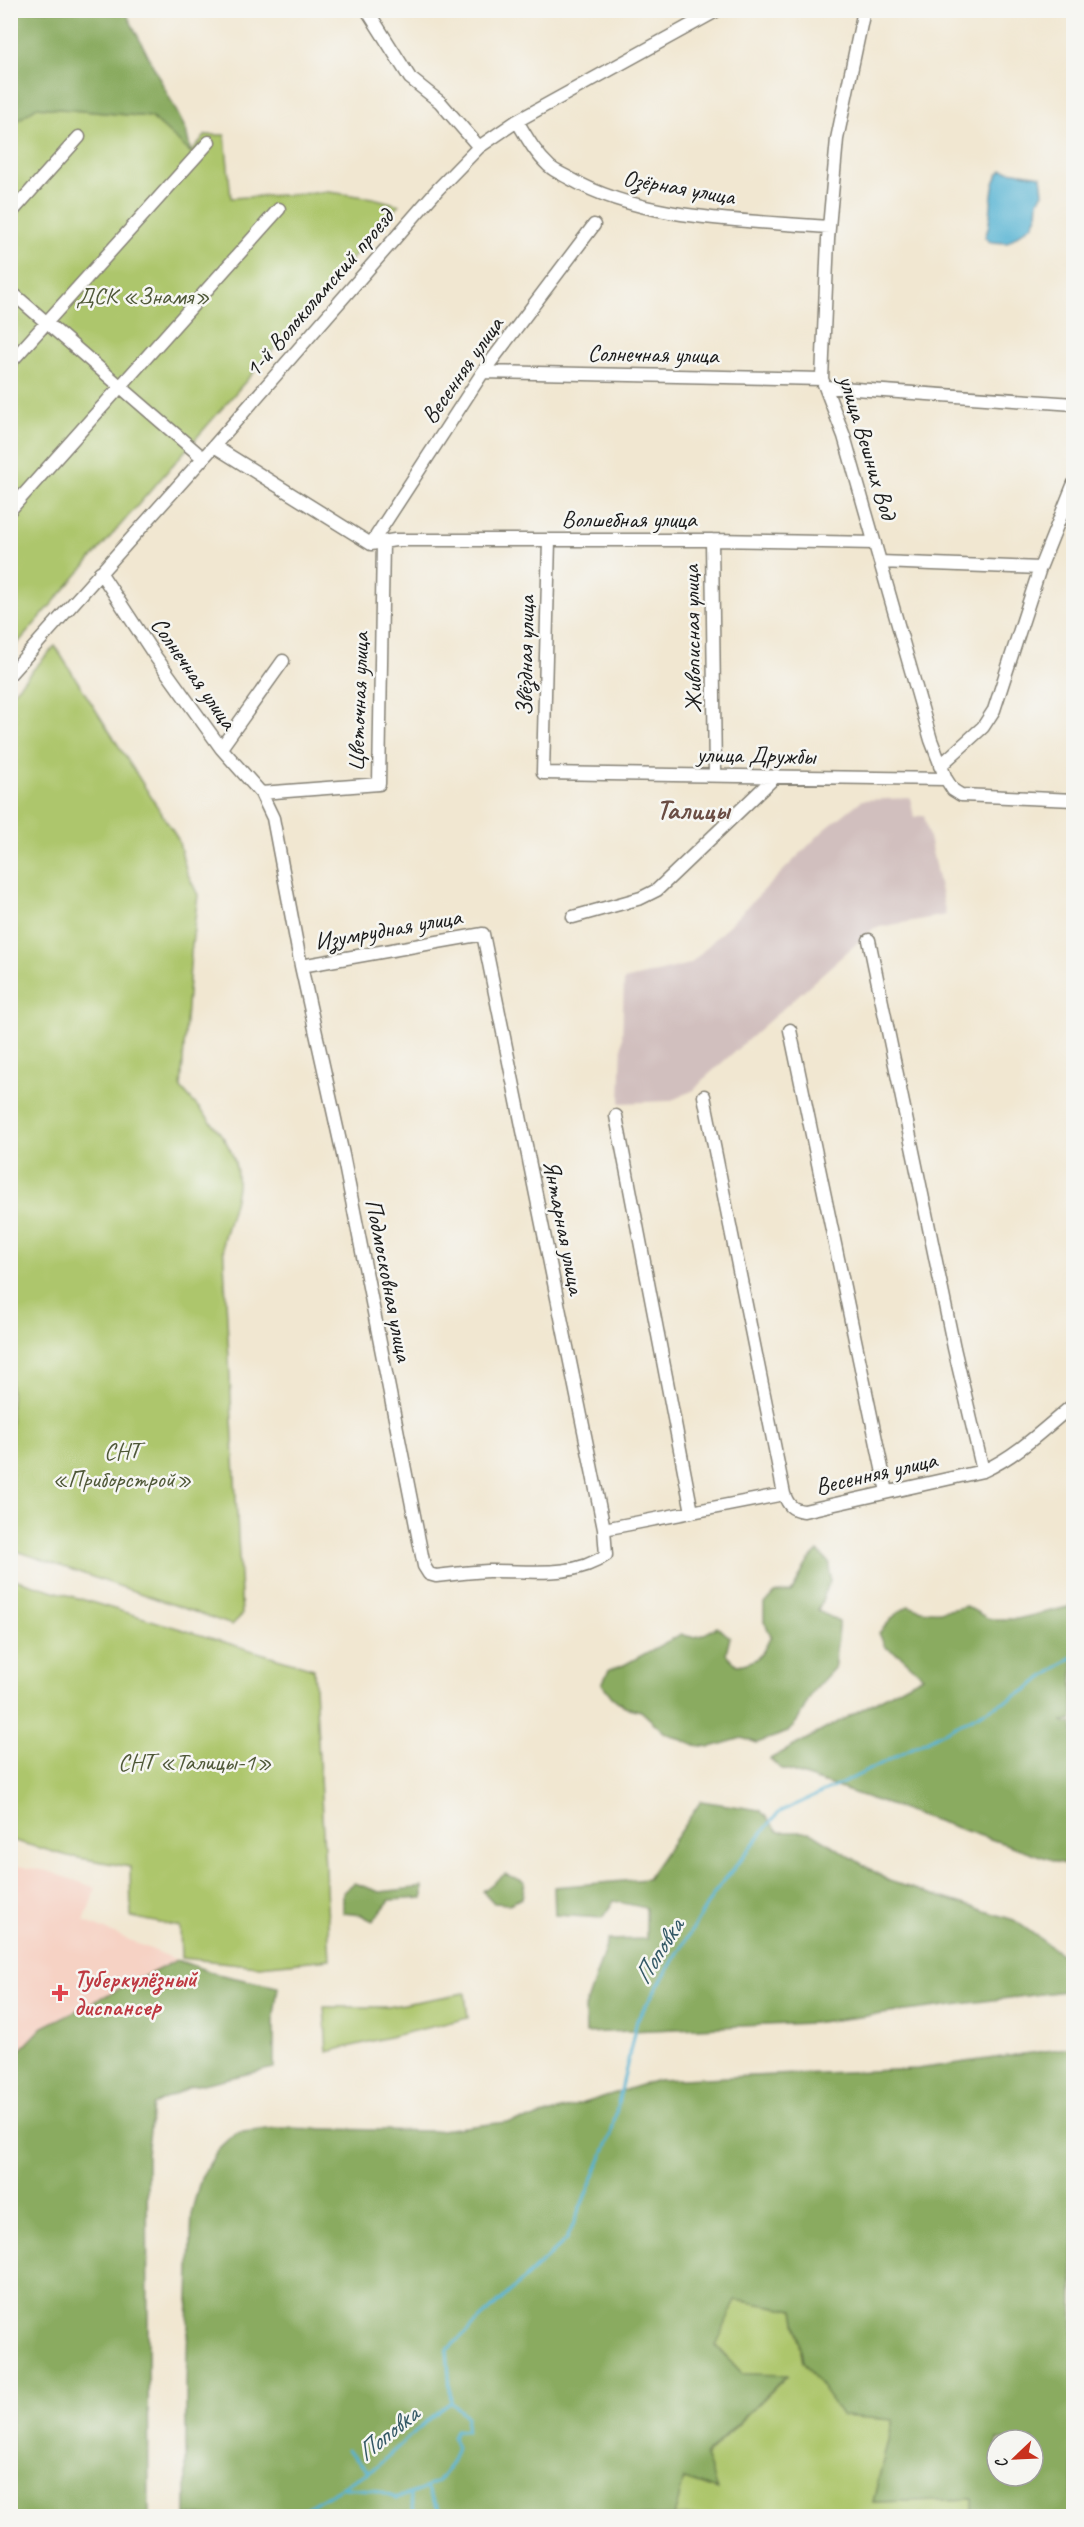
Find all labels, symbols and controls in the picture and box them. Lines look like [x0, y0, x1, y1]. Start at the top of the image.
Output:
street label: Озёрная улица [621, 162, 739, 213]
street label: 1-й Волоколамский проезд [238, 201, 402, 383]
park label: ДСК «Знамя» [76, 281, 210, 311]
street label: Весенняя улица [414, 310, 511, 429]
street label: Солнечная улица [587, 338, 720, 370]
street label: улица Вешних Вод [831, 370, 905, 526]
street label: Волшебная улица [561, 504, 698, 534]
street label: Живописная улица [676, 563, 708, 713]
street label: Звёздная улица [509, 594, 542, 716]
street label: Солнечная улица [144, 611, 245, 736]
street label: Цветочная улица [341, 630, 375, 772]
street label: улица Дружбы [694, 739, 818, 771]
district label: Талицы [657, 793, 732, 827]
street label: Изумрудная улица [312, 901, 465, 958]
street label: Янтарная улица [536, 1157, 592, 1299]
street label: Подмосковная улица [359, 1196, 420, 1365]
park label: СНТ «Приборстрой» [52, 1436, 192, 1494]
street label: Весенняя улица [812, 1444, 941, 1502]
park label: СНТ «Талицы-1» [118, 1747, 272, 1777]
water label: Поповка [626, 1910, 693, 1990]
place label: Туберкулёзный диспансер [74, 1964, 198, 2022]
marker: Туберкулёзный диспансер [51, 1984, 69, 2002]
water label: Поповка [349, 2396, 428, 2469]
north arrow [985, 2428, 1045, 2488]
text: С [991, 2454, 1013, 2471]

